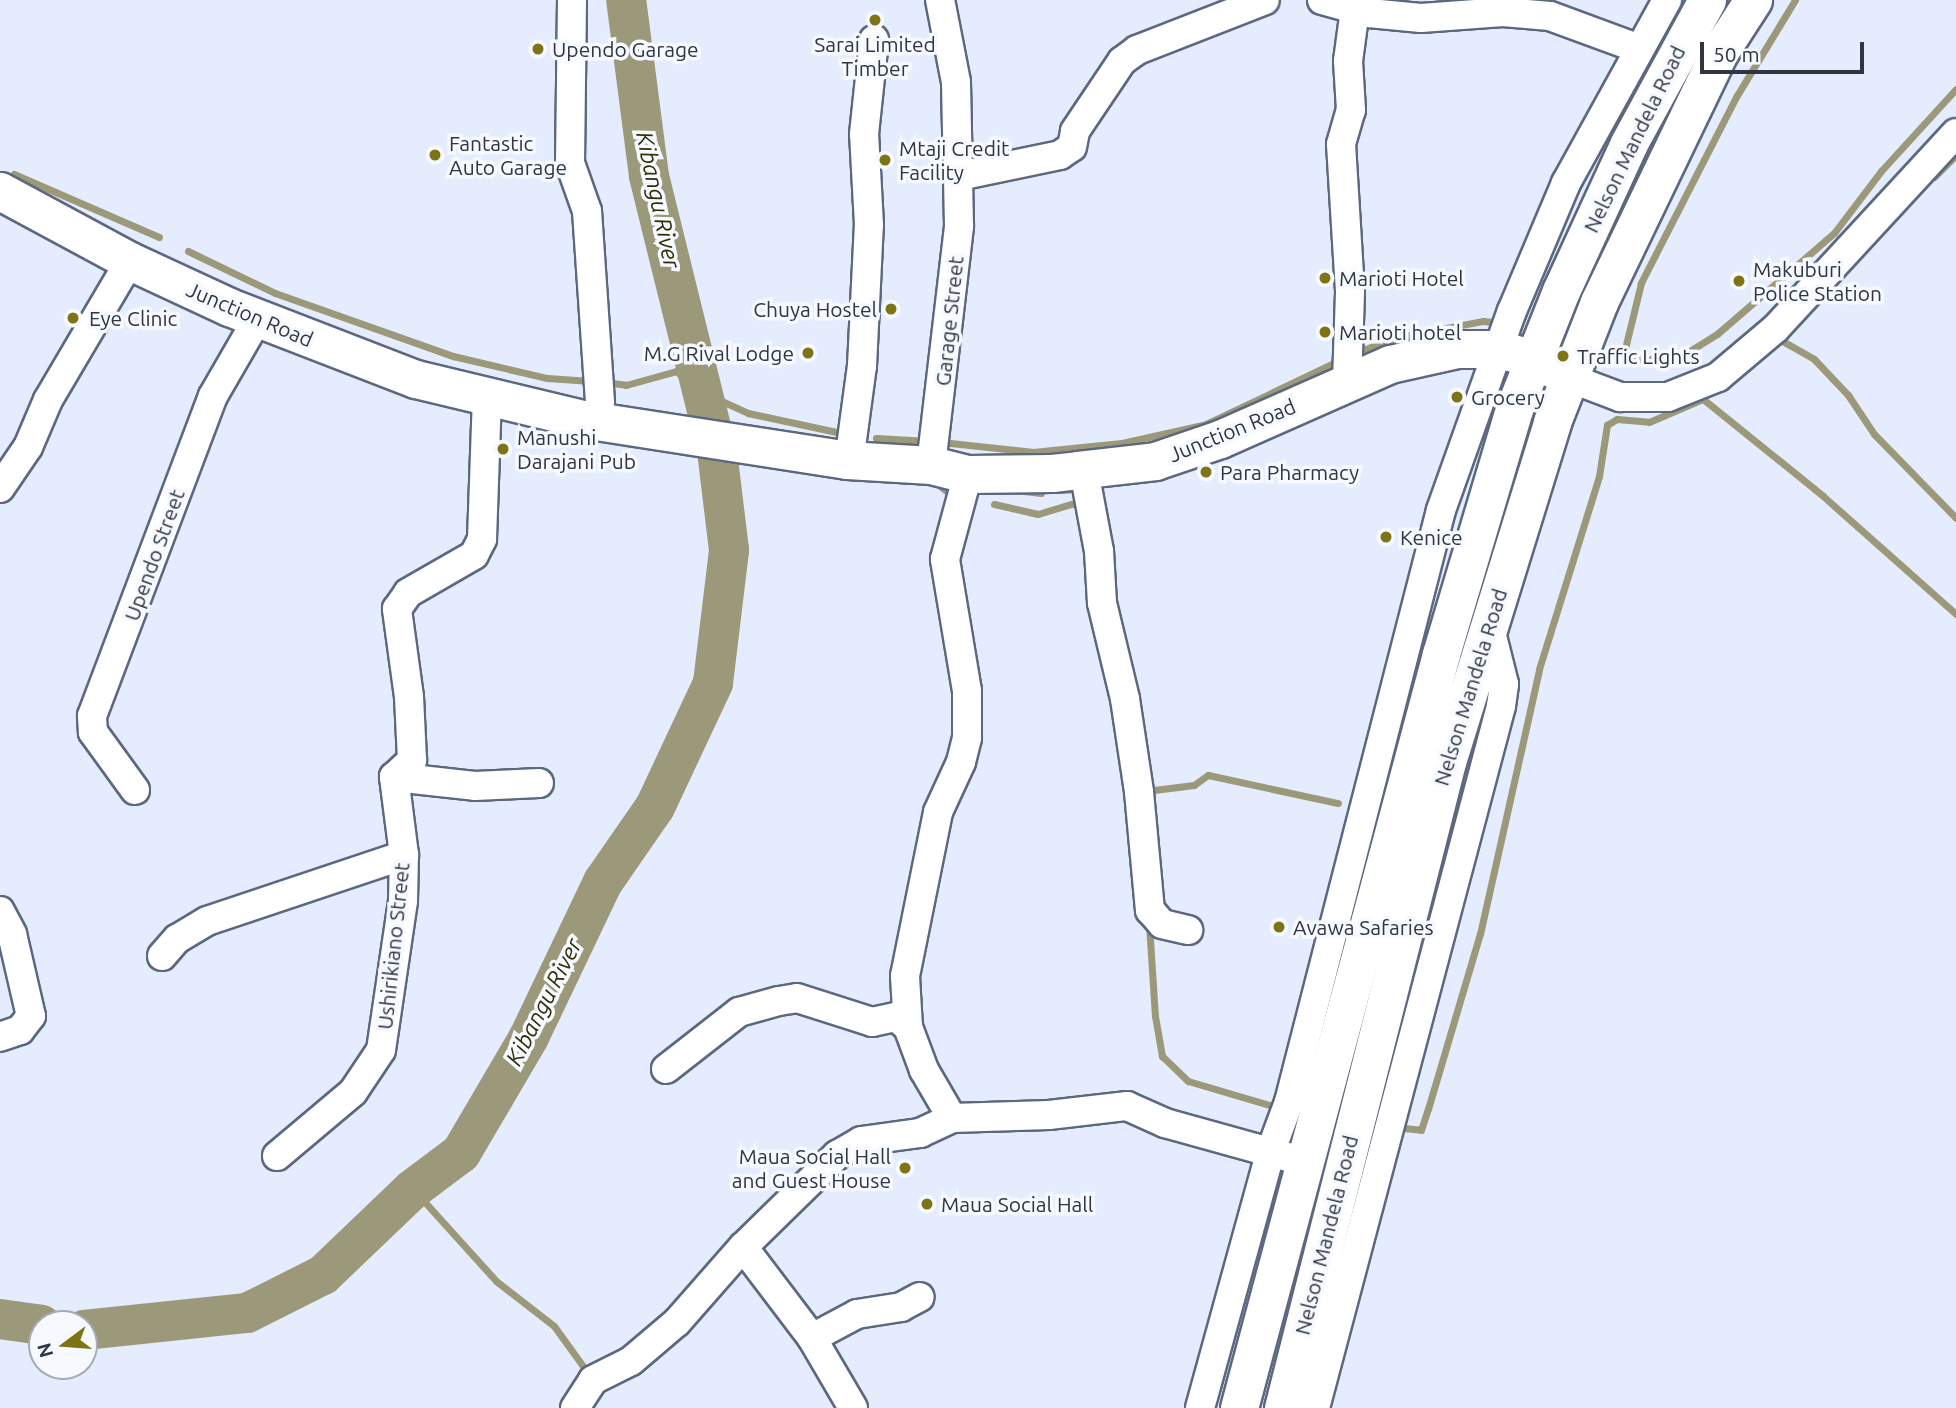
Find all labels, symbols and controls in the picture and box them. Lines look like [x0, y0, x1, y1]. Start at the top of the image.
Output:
marker: Sarai Limited Timber [867, 12, 883, 28]
scale bar [1704, 28, 1868, 72]
place label: Sarai Limited Timber [814, 31, 936, 81]
place label: Upendo Garage [552, 36, 699, 62]
marker: Upendo Garage [530, 41, 546, 57]
street label: Nelson Mandela Road [1578, 41, 1690, 237]
text: 50 m [1713, 42, 1760, 66]
water label: Kibangu River [630, 129, 686, 271]
place label: Fantastic Auto Garage [449, 130, 567, 180]
place label: Mtaji Credit Facility [899, 135, 1009, 185]
marker: Fantastic Auto Garage [427, 147, 443, 163]
marker: Mtaji Credit Facility [877, 152, 893, 168]
street label: Garage Street [930, 255, 968, 387]
place label: Makuburi Police Station [1753, 256, 1882, 306]
place label: Marioti Hotel [1339, 265, 1464, 291]
marker: Marioti Hotel [1317, 270, 1333, 286]
marker: Makuburi Police Station [1731, 273, 1747, 289]
street label: Junction Road [183, 276, 317, 352]
place label: Chuya Hostel [753, 296, 877, 322]
marker: Chuya Hostel [883, 301, 899, 317]
place label: Eye Clinic [89, 305, 177, 331]
marker: Eye Clinic [63, 308, 83, 328]
place label: Marioti hotel [1339, 319, 1461, 345]
marker: Marioti hotel [1317, 324, 1333, 340]
place label: M.G Rival Lodge [644, 340, 794, 366]
place label: Traffic Lights [1577, 343, 1700, 369]
marker: M.G Rival Lodge [800, 345, 816, 361]
marker: Traffic Lights [1555, 348, 1571, 364]
place label: Grocery [1471, 384, 1545, 410]
marker: Grocery [1449, 389, 1465, 405]
street label: Junction Road [1165, 393, 1299, 467]
place label: Manushi Darajani Pub [517, 424, 636, 474]
marker: Manushi Darajani Pub [495, 441, 511, 457]
place label: Para Pharmacy [1220, 459, 1359, 485]
marker: Para Pharmacy [1198, 464, 1214, 480]
street label: Upendo Street [119, 486, 189, 624]
place label: Kenice [1400, 524, 1462, 550]
marker: Kenice [1378, 529, 1394, 545]
street label: Nelson Mandela Road [1428, 585, 1512, 789]
street label: Ushirikiano Street [372, 861, 414, 1031]
place label: Avawa Safaries [1293, 914, 1434, 940]
marker: Avawa Safaries [1271, 919, 1287, 935]
water label: Kibangu River [500, 934, 588, 1070]
street label: Nelson Mandela Road [1289, 1133, 1363, 1337]
place label: Maua Social Hall and Guest House [732, 1143, 891, 1193]
marker: Maua Social Hall and Guest House [897, 1160, 913, 1176]
place label: Maua Social Hall [941, 1191, 1093, 1217]
marker: Maua Social Hall [919, 1196, 935, 1212]
north arrow [28, 1310, 98, 1380]
text: N [32, 1340, 57, 1360]

